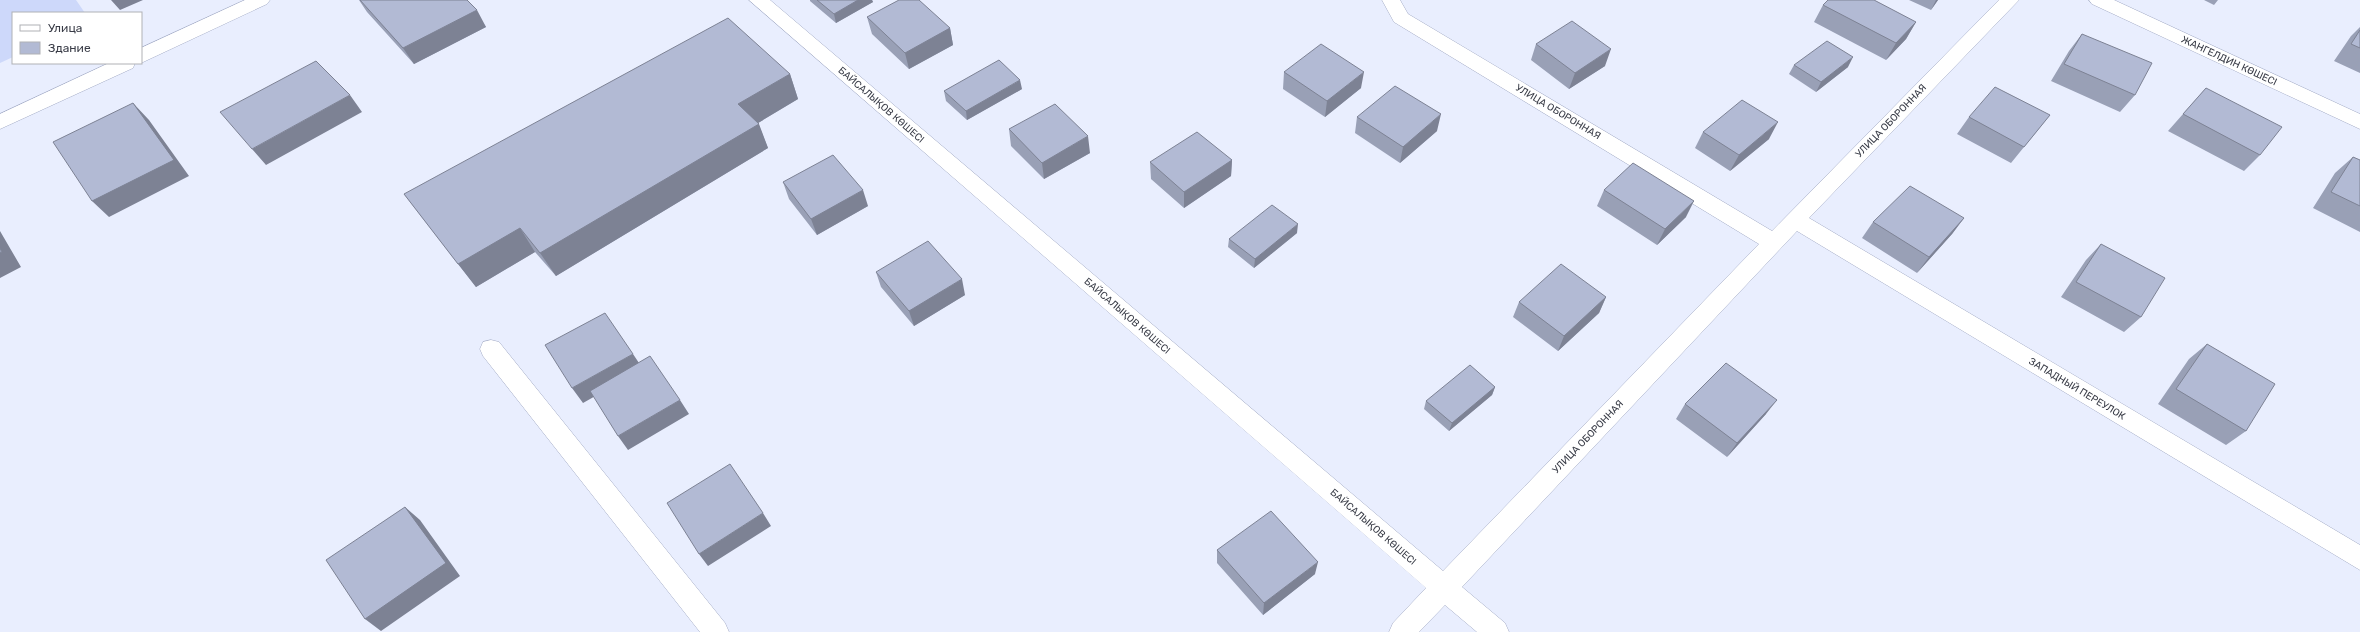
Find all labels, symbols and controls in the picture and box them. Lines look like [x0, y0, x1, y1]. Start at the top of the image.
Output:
legend [12, 12, 142, 64]
text: Улица [48, 21, 82, 35]
street label: ЖАНГЕЛДИН КӨШЕСІ [2179, 34, 2279, 88]
text: Здание [48, 41, 91, 55]
street label: БАЙСАЛЫҚОВ КӨШЕСІ [836, 64, 926, 146]
street label: УЛИЦА ОБОРОННАЯ [1513, 82, 1603, 142]
street label: УЛИЦА ОБОРОННАЯ [1853, 82, 1929, 160]
street label: БАЙСАЛЫҚОВ КӨШЕСІ [1082, 275, 1172, 357]
street label: ЗАПАДНЫЙ ПЕРЕУЛОК [2027, 355, 2128, 423]
street label: УЛИЦА ОБОРОННАЯ [1550, 398, 1626, 476]
street label: БАЙСАЛЫҚОВ КӨШЕСІ [1328, 486, 1418, 568]

